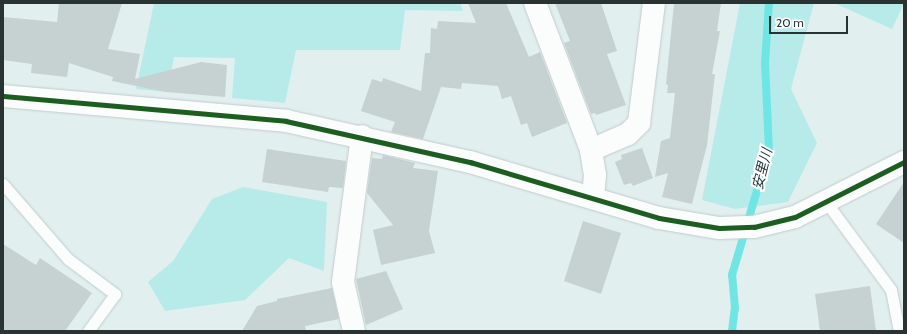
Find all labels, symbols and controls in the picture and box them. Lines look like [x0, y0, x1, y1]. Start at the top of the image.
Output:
scale bar [771, 8, 850, 34]
text: 20 m [776, 15, 804, 30]
water label: 安里川 [749, 147, 775, 191]

